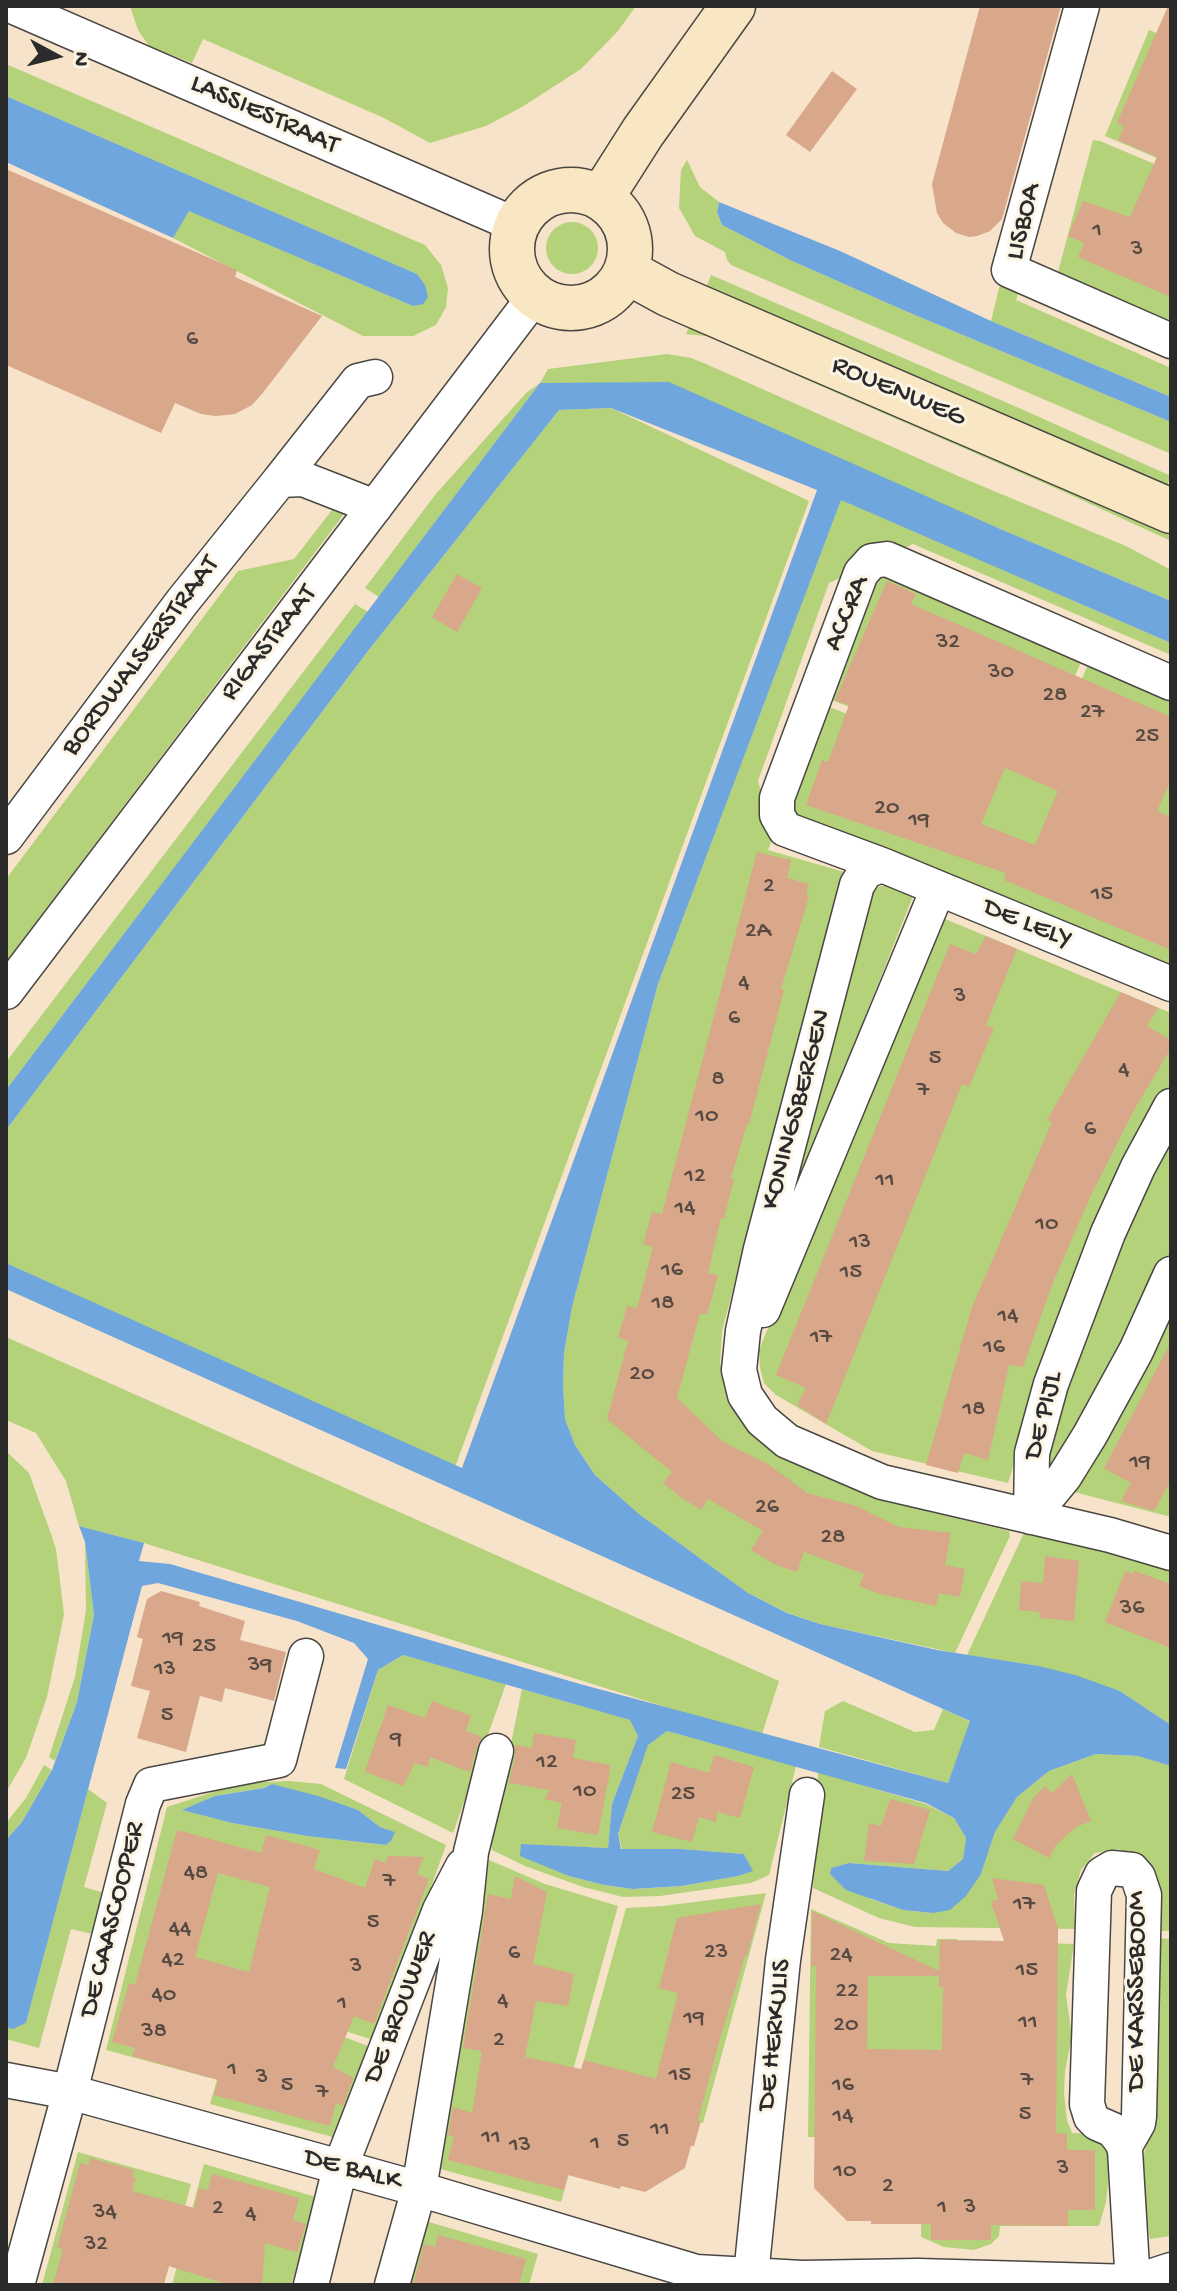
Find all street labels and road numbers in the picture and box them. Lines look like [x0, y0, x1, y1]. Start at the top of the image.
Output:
street label: LASSIESTRAAT [184, 68, 344, 164]
street label: LISBOA [1000, 180, 1050, 264]
street label: ROUENWEG [826, 350, 970, 436]
street label: BORDWALSERSTRAAT [56, 550, 228, 764]
street label: ACCRA [818, 572, 878, 656]
street label: RIGASTRAAT [214, 579, 326, 709]
street label: DE LELY [977, 892, 1077, 958]
street label: KONINGSBERGEN [755, 1006, 841, 1214]
street label: DE PIJL [1018, 1368, 1072, 1464]
street label: DE CAASCOOPER [74, 1819, 154, 2021]
street label: DE KARSSEBOOM [1122, 1891, 1156, 2091]
street label: DE BROUWER [358, 1927, 446, 2089]
street label: DE HERKULIS [751, 1958, 801, 2112]
street label: DE BALK [300, 2142, 404, 2200]

